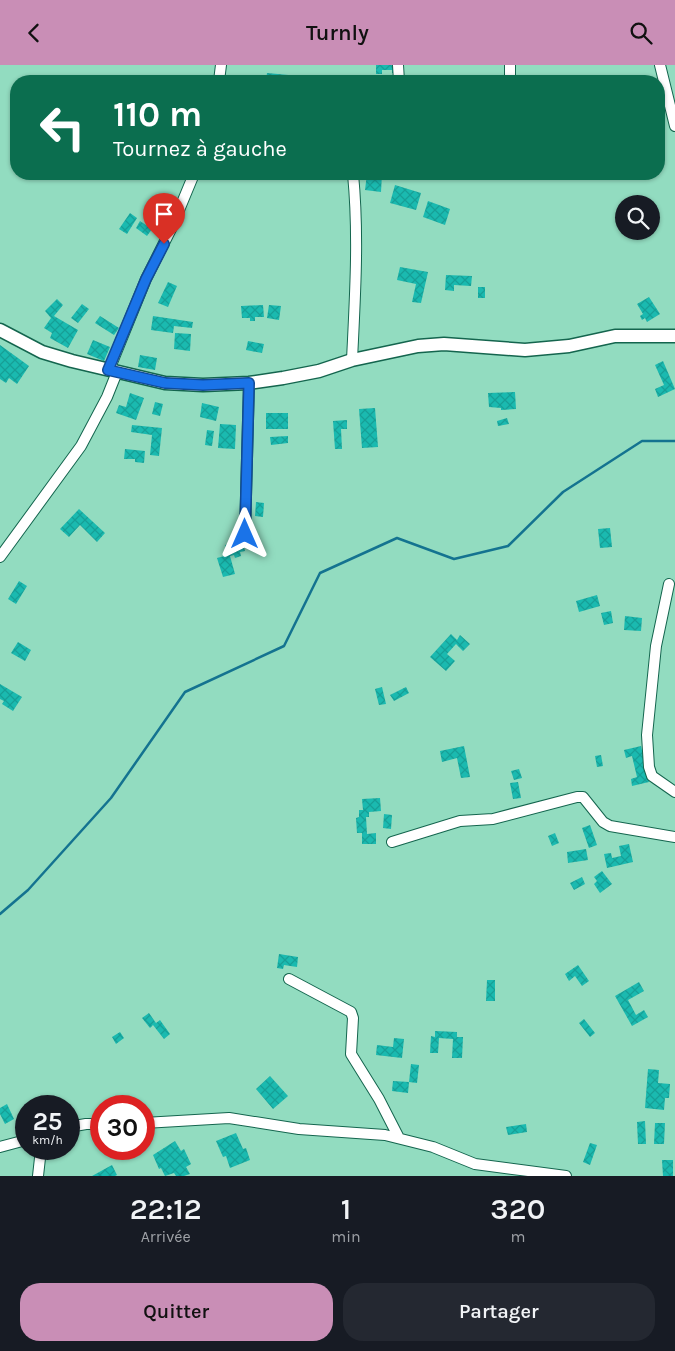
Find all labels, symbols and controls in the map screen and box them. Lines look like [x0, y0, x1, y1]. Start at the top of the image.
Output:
icon: back [20, 19, 48, 47]
icon: search [627, 19, 655, 47]
text: Turnly [306, 20, 369, 46]
text: 110 m [113, 94, 202, 135]
icon: left [30, 95, 95, 160]
text: Tournez à gauche [113, 136, 287, 162]
pin [143, 193, 185, 244]
map controls [615, 195, 660, 240]
button: search [615, 195, 660, 240]
icon: arrive [150, 200, 178, 228]
position arrow [218, 507, 270, 559]
speed limit sign: 30 [90, 1095, 155, 1160]
text: 25 [33, 1107, 62, 1136]
text: km/h [32, 1133, 63, 1147]
text: 22:12 [130, 1191, 202, 1227]
text: 1 [341, 1191, 351, 1227]
text: 320 [490, 1191, 545, 1227]
text: Arrivée [141, 1227, 191, 1246]
text: min [331, 1227, 361, 1246]
text: m [510, 1227, 525, 1246]
button: Quitter [20, 1283, 333, 1341]
button: Partager [343, 1283, 655, 1341]

